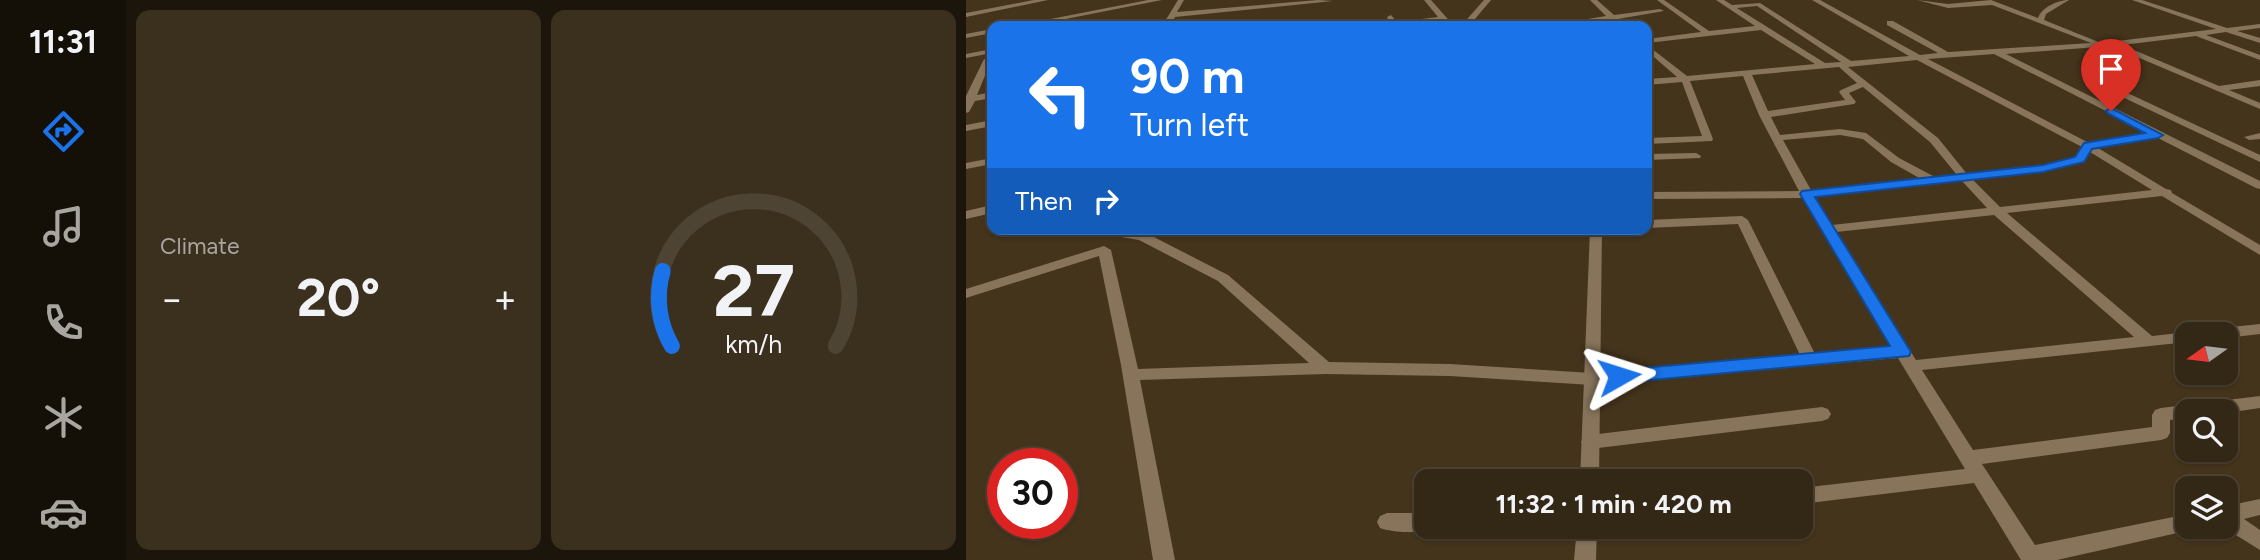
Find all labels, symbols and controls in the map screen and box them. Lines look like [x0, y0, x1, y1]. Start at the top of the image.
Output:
text: 11:31 [29, 23, 97, 61]
pin [2081, 39, 2141, 111]
text: 90 m [1130, 46, 1245, 105]
icon: left [1015, 49, 1106, 140]
icon: arrive [2092, 50, 2130, 88]
text: Turn left [1130, 106, 1249, 144]
icon: directions [39, 107, 88, 156]
icon: right [1087, 182, 1125, 220]
text: Then [1015, 185, 1073, 217]
icon: music [39, 202, 88, 251]
text: Climate [160, 232, 239, 260]
text: 27 [712, 247, 795, 334]
text: 20° [297, 267, 380, 329]
text: − [160, 276, 184, 322]
text: + [493, 276, 517, 322]
icon: phone [39, 298, 88, 347]
north arrow [2175, 322, 2238, 385]
map controls [2175, 322, 2238, 539]
text: km/h [725, 329, 782, 359]
position arrow [1582, 339, 1656, 413]
icon: climate [39, 393, 88, 442]
button: search [2175, 399, 2238, 462]
speed limit sign: 30 [987, 448, 1078, 539]
button: layers [2175, 476, 2238, 539]
icon: car [39, 488, 88, 537]
text: 11:32 · 1 min · 420 m [1495, 488, 1732, 520]

